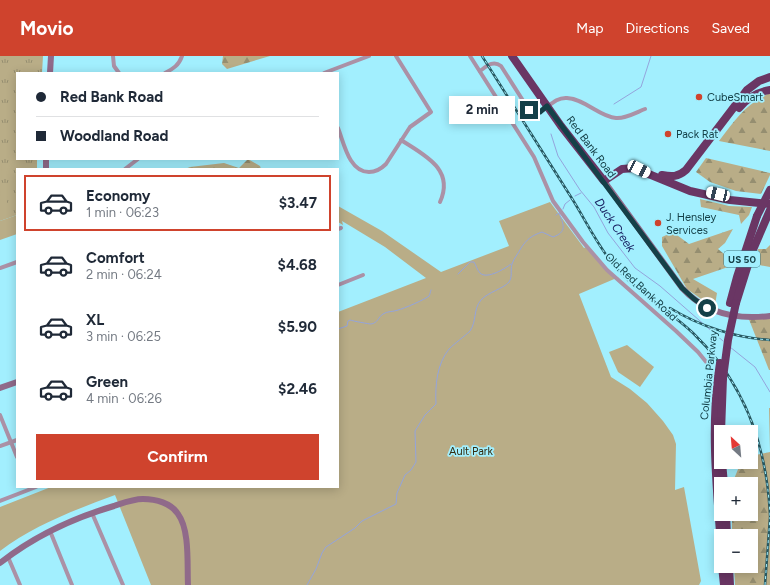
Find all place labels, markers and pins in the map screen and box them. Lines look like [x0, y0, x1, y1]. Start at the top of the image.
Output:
place label: CubeSmart [707, 91, 763, 104]
marker: CubeSmart [694, 92, 704, 102]
place label: Pack Rat [676, 128, 719, 141]
marker: Pack Rat [663, 129, 673, 139]
place label: J. Hensley Services [666, 211, 716, 237]
marker: J. Hensley Services [653, 218, 663, 228]

